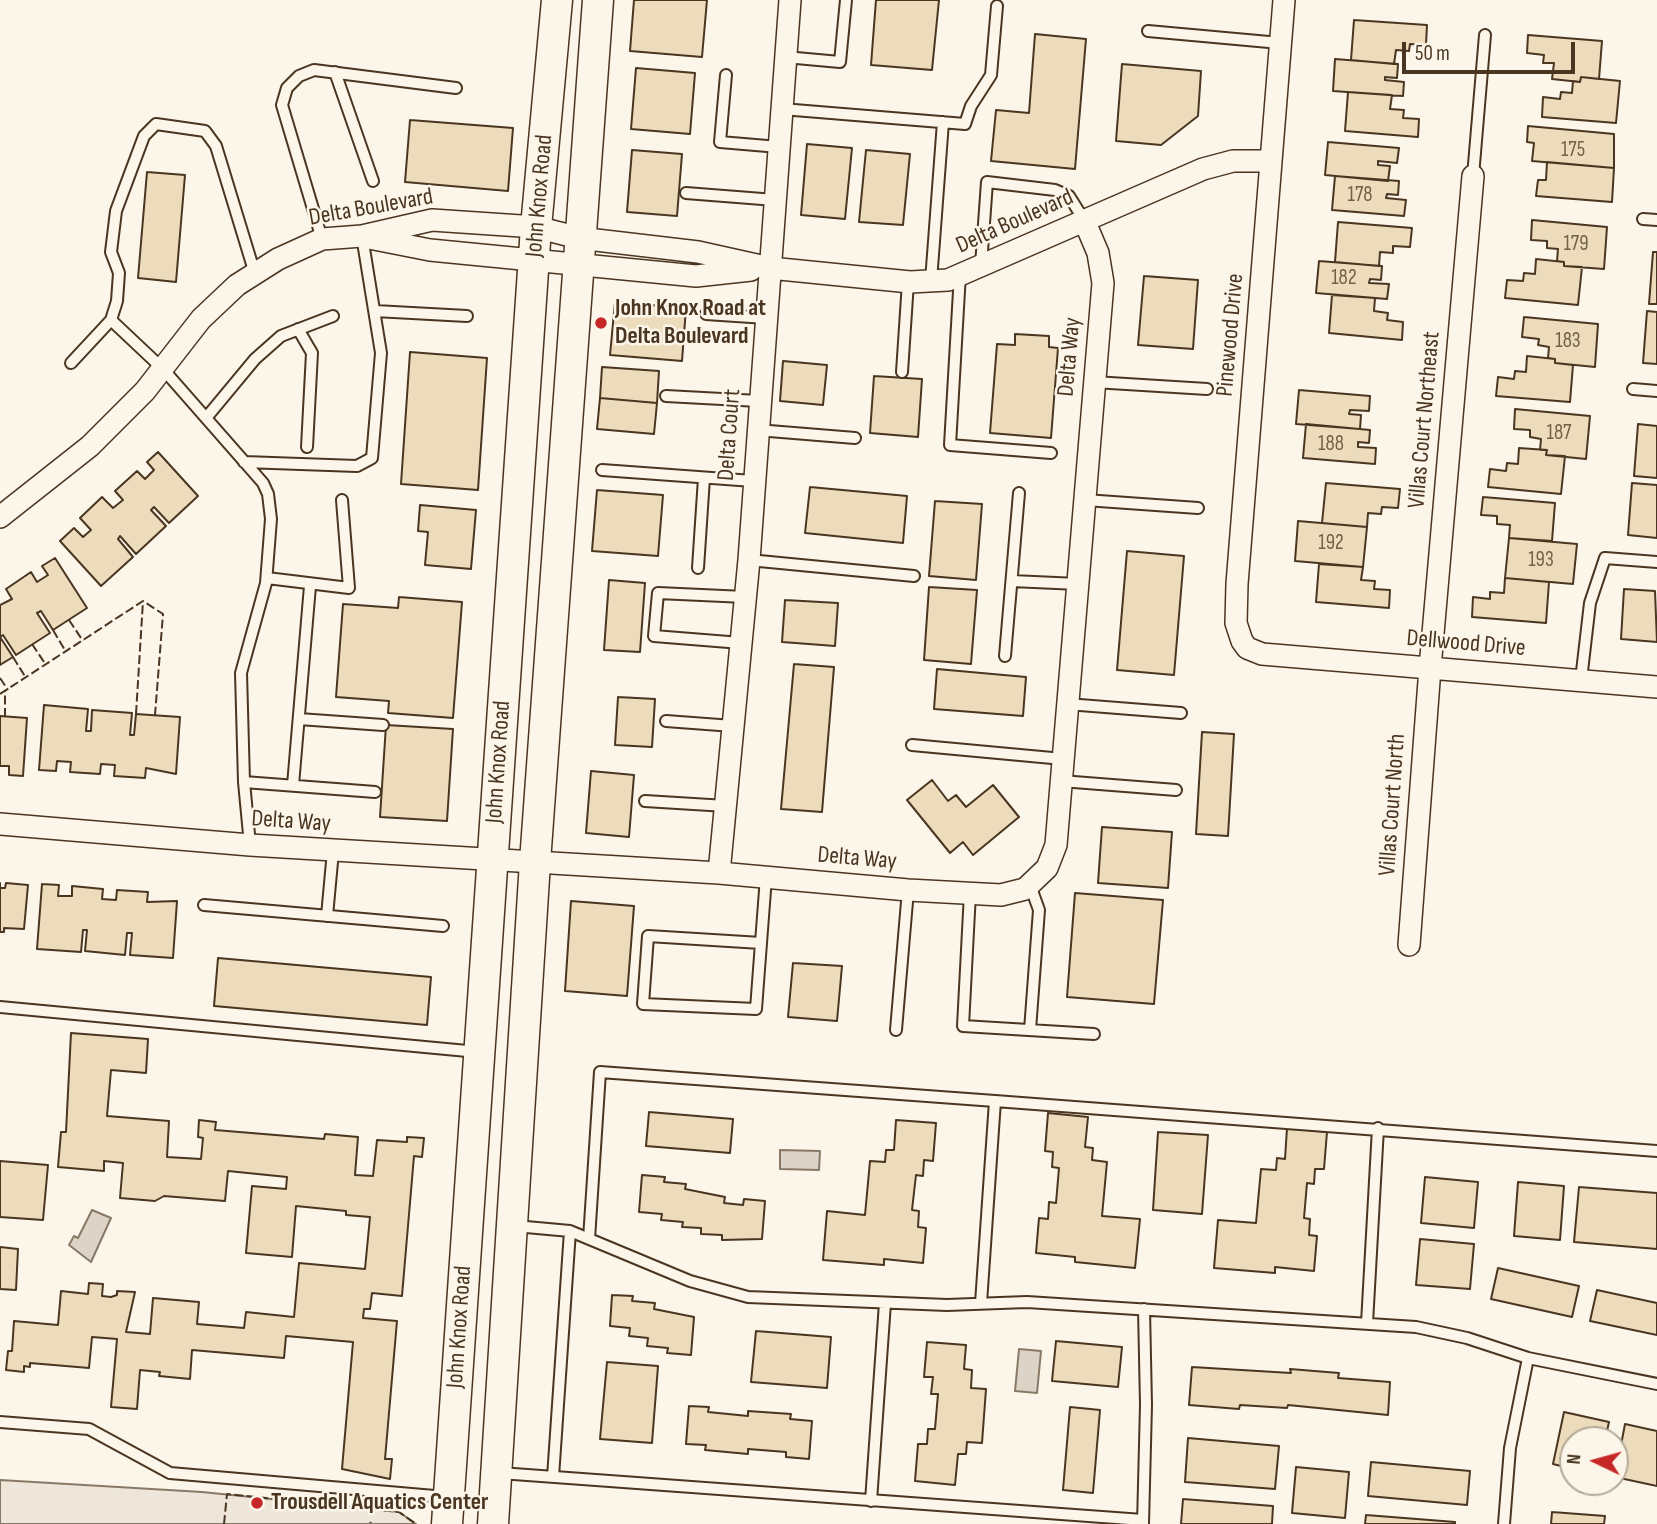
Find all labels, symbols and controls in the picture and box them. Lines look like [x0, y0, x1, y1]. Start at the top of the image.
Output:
scale bar [1405, 28, 1578, 72]
text: 50 m [1415, 41, 1450, 66]
street label: John Knox Road [520, 134, 560, 258]
house number: 175 [1561, 138, 1585, 164]
street label: Delta Boulevard [307, 183, 435, 233]
street label: Delta Boulevard [952, 183, 1078, 261]
house number: 178 [1348, 183, 1372, 209]
house number: 179 [1563, 232, 1589, 258]
house number: 182 [1331, 266, 1357, 292]
street label: Pinewood Drive [1211, 272, 1251, 398]
place label: John Knox Road at Delta Boulevard [615, 295, 766, 351]
marker: John Knox Road at Delta Boulevard [593, 315, 609, 331]
street label: Delta Way [1052, 316, 1088, 398]
house number: 183 [1555, 329, 1581, 355]
street label: Villas Court Northeast [1403, 330, 1447, 510]
street label: Delta Court [712, 388, 748, 482]
house number: 187 [1547, 421, 1571, 447]
house number: 188 [1318, 432, 1344, 458]
house number: 192 [1318, 531, 1344, 557]
house number: 193 [1528, 548, 1554, 574]
street label: Dellwood Drive [1405, 624, 1527, 664]
street label: John Knox Road [480, 700, 518, 824]
street label: Villas Court North [1374, 733, 1412, 877]
street label: Delta Way [250, 805, 332, 839]
street label: Delta Way [816, 841, 898, 877]
street label: John Knox Road [441, 1265, 479, 1389]
north arrow [1559, 1426, 1629, 1496]
text: N [1563, 1453, 1586, 1465]
place label: Trousdell Aquatics Center [271, 1489, 489, 1517]
marker: Trousdell Aquatics Center [249, 1495, 265, 1511]

